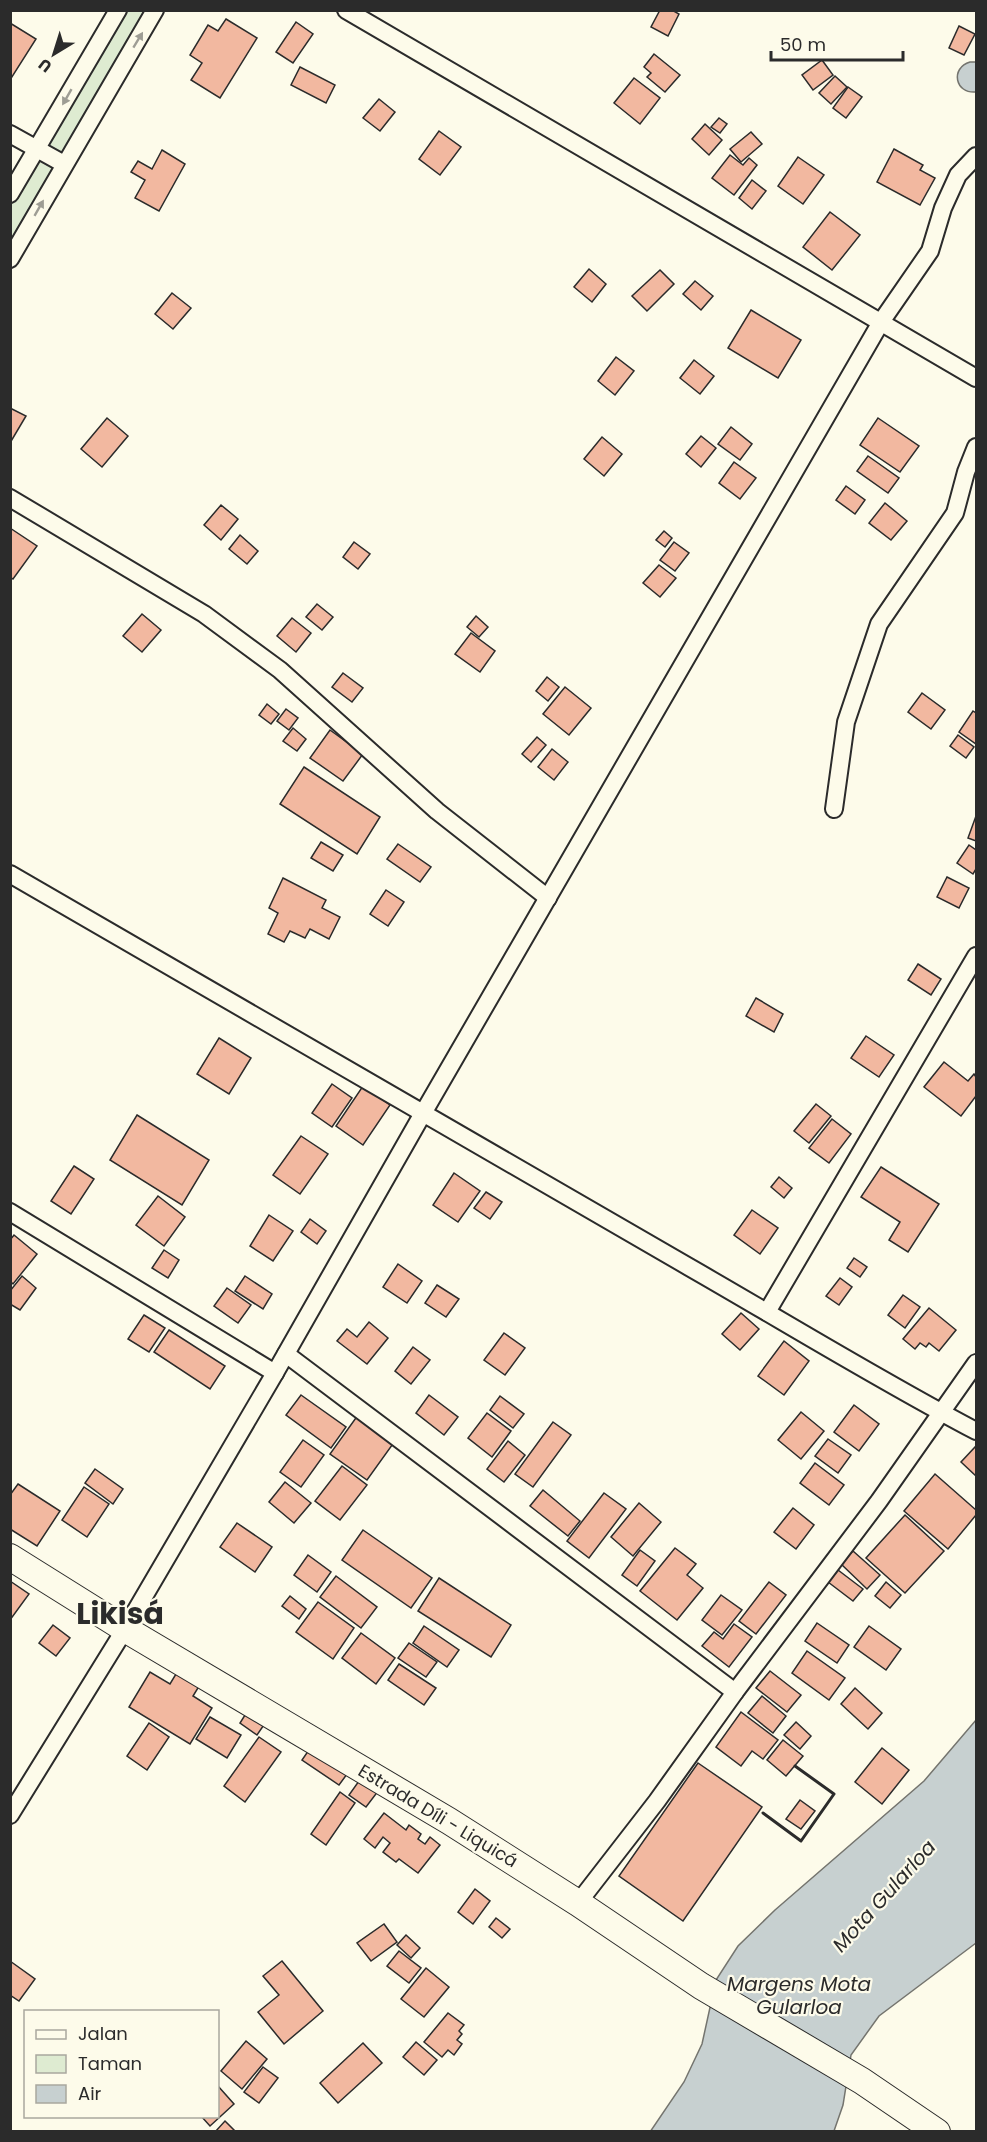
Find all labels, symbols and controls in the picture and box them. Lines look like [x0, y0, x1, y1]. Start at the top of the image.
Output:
north arrow [24, 24, 84, 84]
scale bar [771, 24, 903, 62]
one-way arrow [133, 31, 143, 48]
text: 50 m [780, 32, 826, 57]
text: U [34, 53, 57, 78]
one-way arrow [62, 89, 72, 106]
one-way arrow [34, 200, 45, 216]
district label: Likisá [76, 1592, 164, 1635]
street label: Estrada Díli - Liquicá [354, 1758, 523, 1873]
water label: Mota Gularloa [826, 1834, 942, 1958]
water label: Margens Mota Gularloa [727, 1970, 871, 2021]
legend [24, 2010, 219, 2118]
text: Jalan [78, 2021, 128, 2046]
text: Taman [78, 2051, 142, 2076]
text: Air [78, 2081, 102, 2106]

